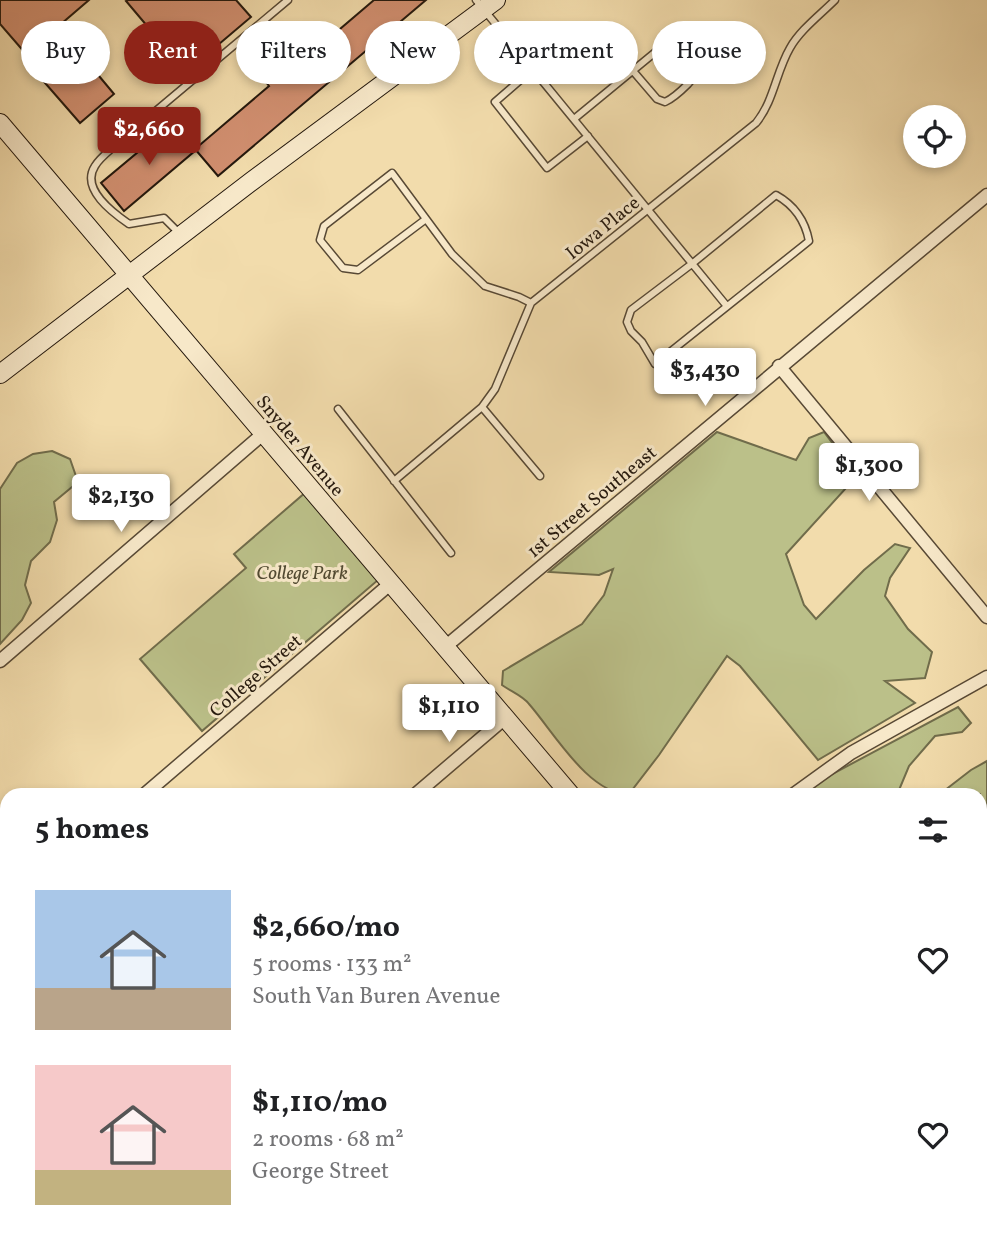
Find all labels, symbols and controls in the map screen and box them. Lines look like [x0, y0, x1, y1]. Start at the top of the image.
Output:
chip: Buy [21, 21, 110, 84]
chip: Rent [124, 21, 222, 84]
chip: Filters [236, 21, 351, 84]
chip: New [365, 21, 460, 84]
chip: Apartment [474, 21, 638, 84]
chip: House [652, 21, 766, 84]
map controls [903, 105, 966, 168]
button: locate [903, 105, 966, 168]
pin: $2,660 [92, 108, 206, 167]
text: $2,660 [114, 114, 184, 146]
street label: Iowa Place [561, 191, 646, 266]
pin: $3,430 [648, 348, 762, 408]
text: $3,430 [670, 355, 740, 387]
street label: Snyder Avenue [249, 390, 350, 502]
street label: 1st Street Southeast [522, 440, 663, 565]
pin: $1,300 [812, 444, 926, 503]
text: $1,300 [835, 450, 903, 482]
pin: $2,130 [64, 475, 178, 534]
text: $2,130 [88, 481, 154, 513]
park label: College Park [256, 561, 348, 587]
street label: College Street [204, 629, 308, 724]
pin: $1,110 [392, 684, 506, 744]
text: $1,110 [418, 691, 480, 723]
text: 5 homes [35, 809, 149, 851]
icon: filters [914, 811, 952, 849]
text: $2,660/mo [252, 907, 400, 949]
icon: home [91, 918, 175, 1002]
icon: heart [914, 941, 952, 979]
text: 5 rooms · 133 m² [252, 949, 412, 981]
text: South Van Buren Avenue [252, 981, 501, 1013]
text: $1,110/mo [252, 1082, 387, 1124]
icon: home [91, 1093, 175, 1177]
icon: heart [914, 1116, 952, 1154]
text: 2 rooms · 68 m² [252, 1124, 404, 1156]
text: George Street [252, 1156, 389, 1188]

